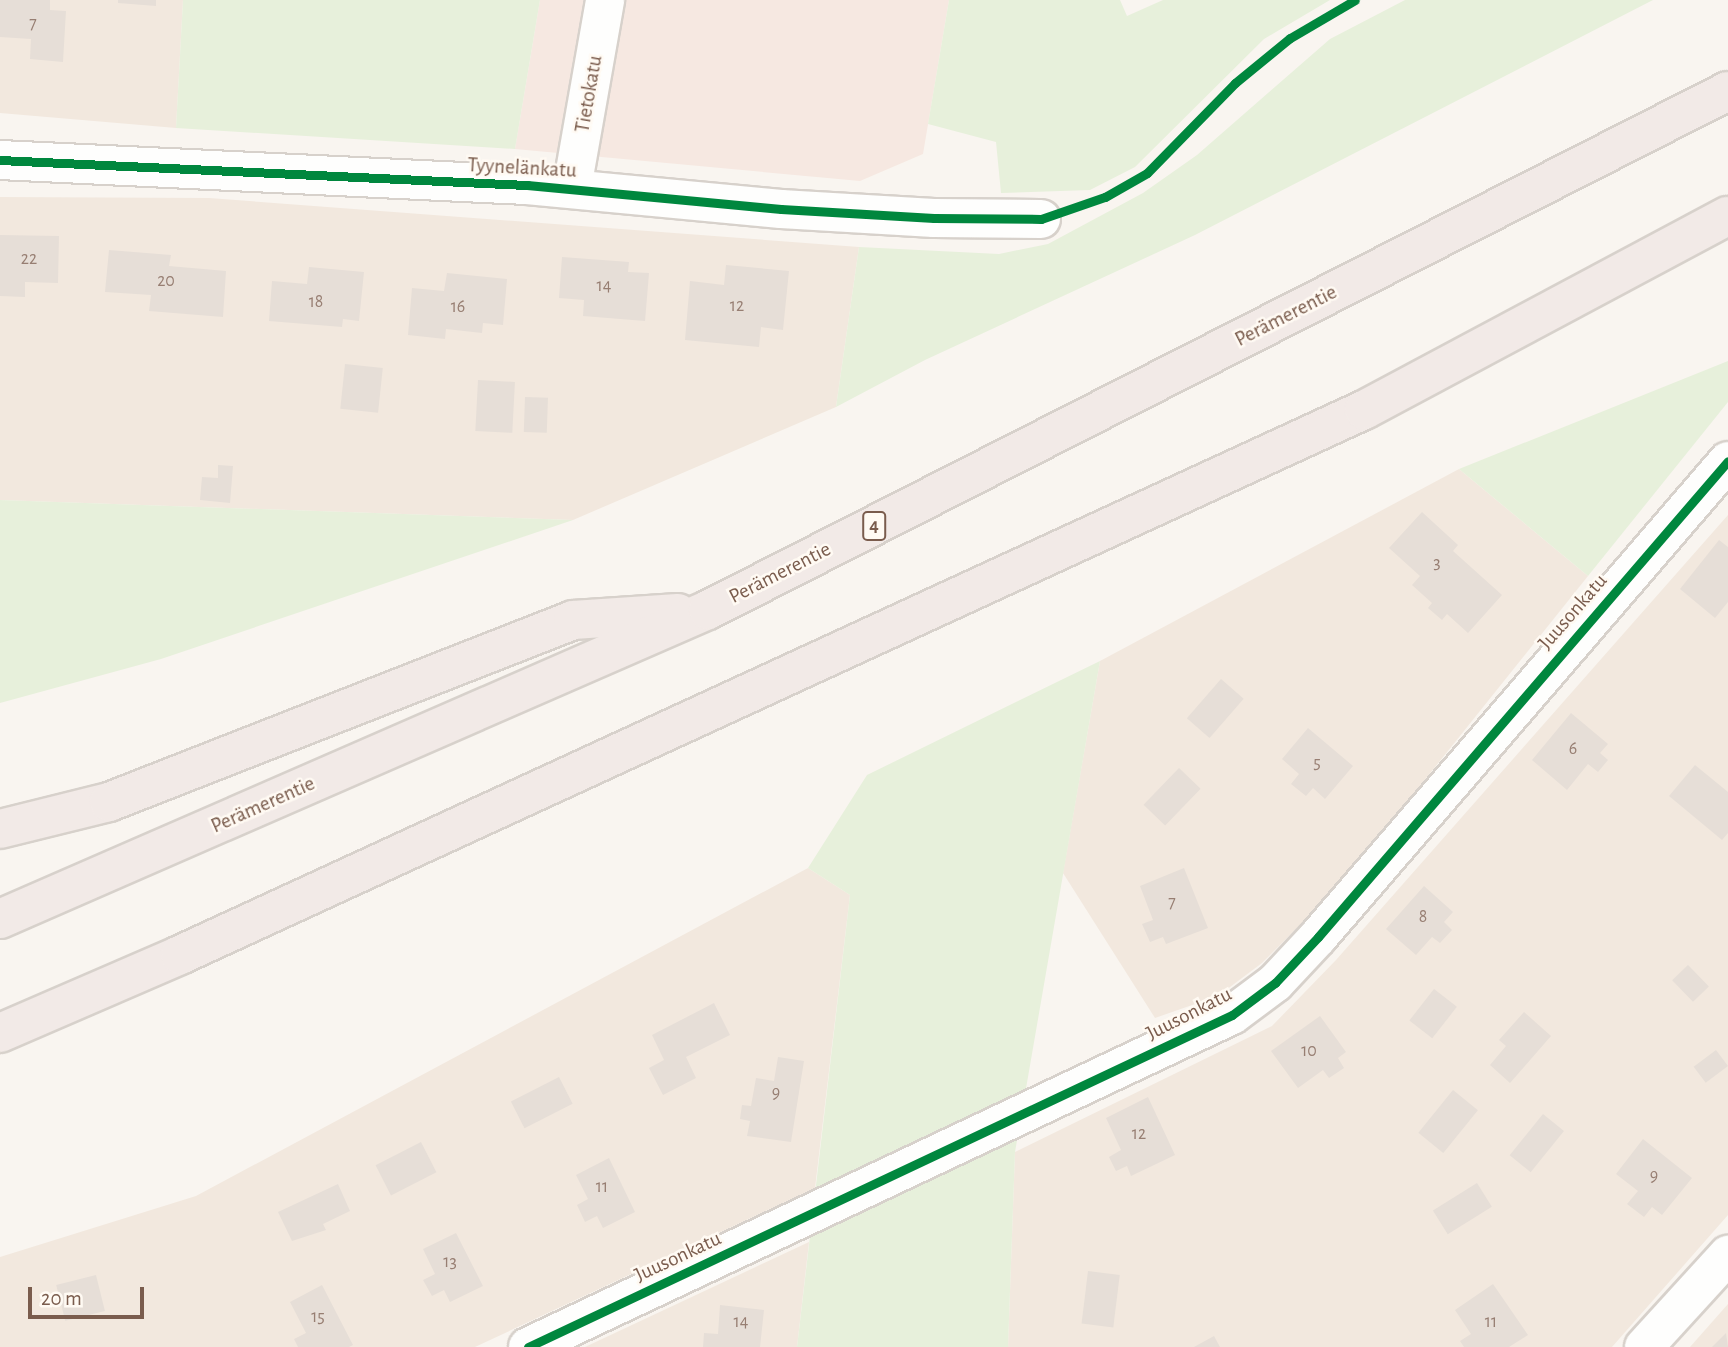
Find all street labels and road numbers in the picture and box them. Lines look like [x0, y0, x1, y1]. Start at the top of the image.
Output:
street label: Tietokatu [570, 53, 608, 135]
street label: Tyynelänkatu [467, 153, 577, 183]
street label: Perämerentie [1231, 280, 1341, 352]
road number: 4 [862, 510, 886, 541]
street label: Perämerentie [725, 537, 835, 609]
street label: Juusonkatu [1533, 569, 1613, 655]
street label: Perämerentie [207, 771, 319, 839]
street label: Juusonkatu [1142, 982, 1236, 1046]
street label: Juusonkatu [631, 1226, 725, 1288]

